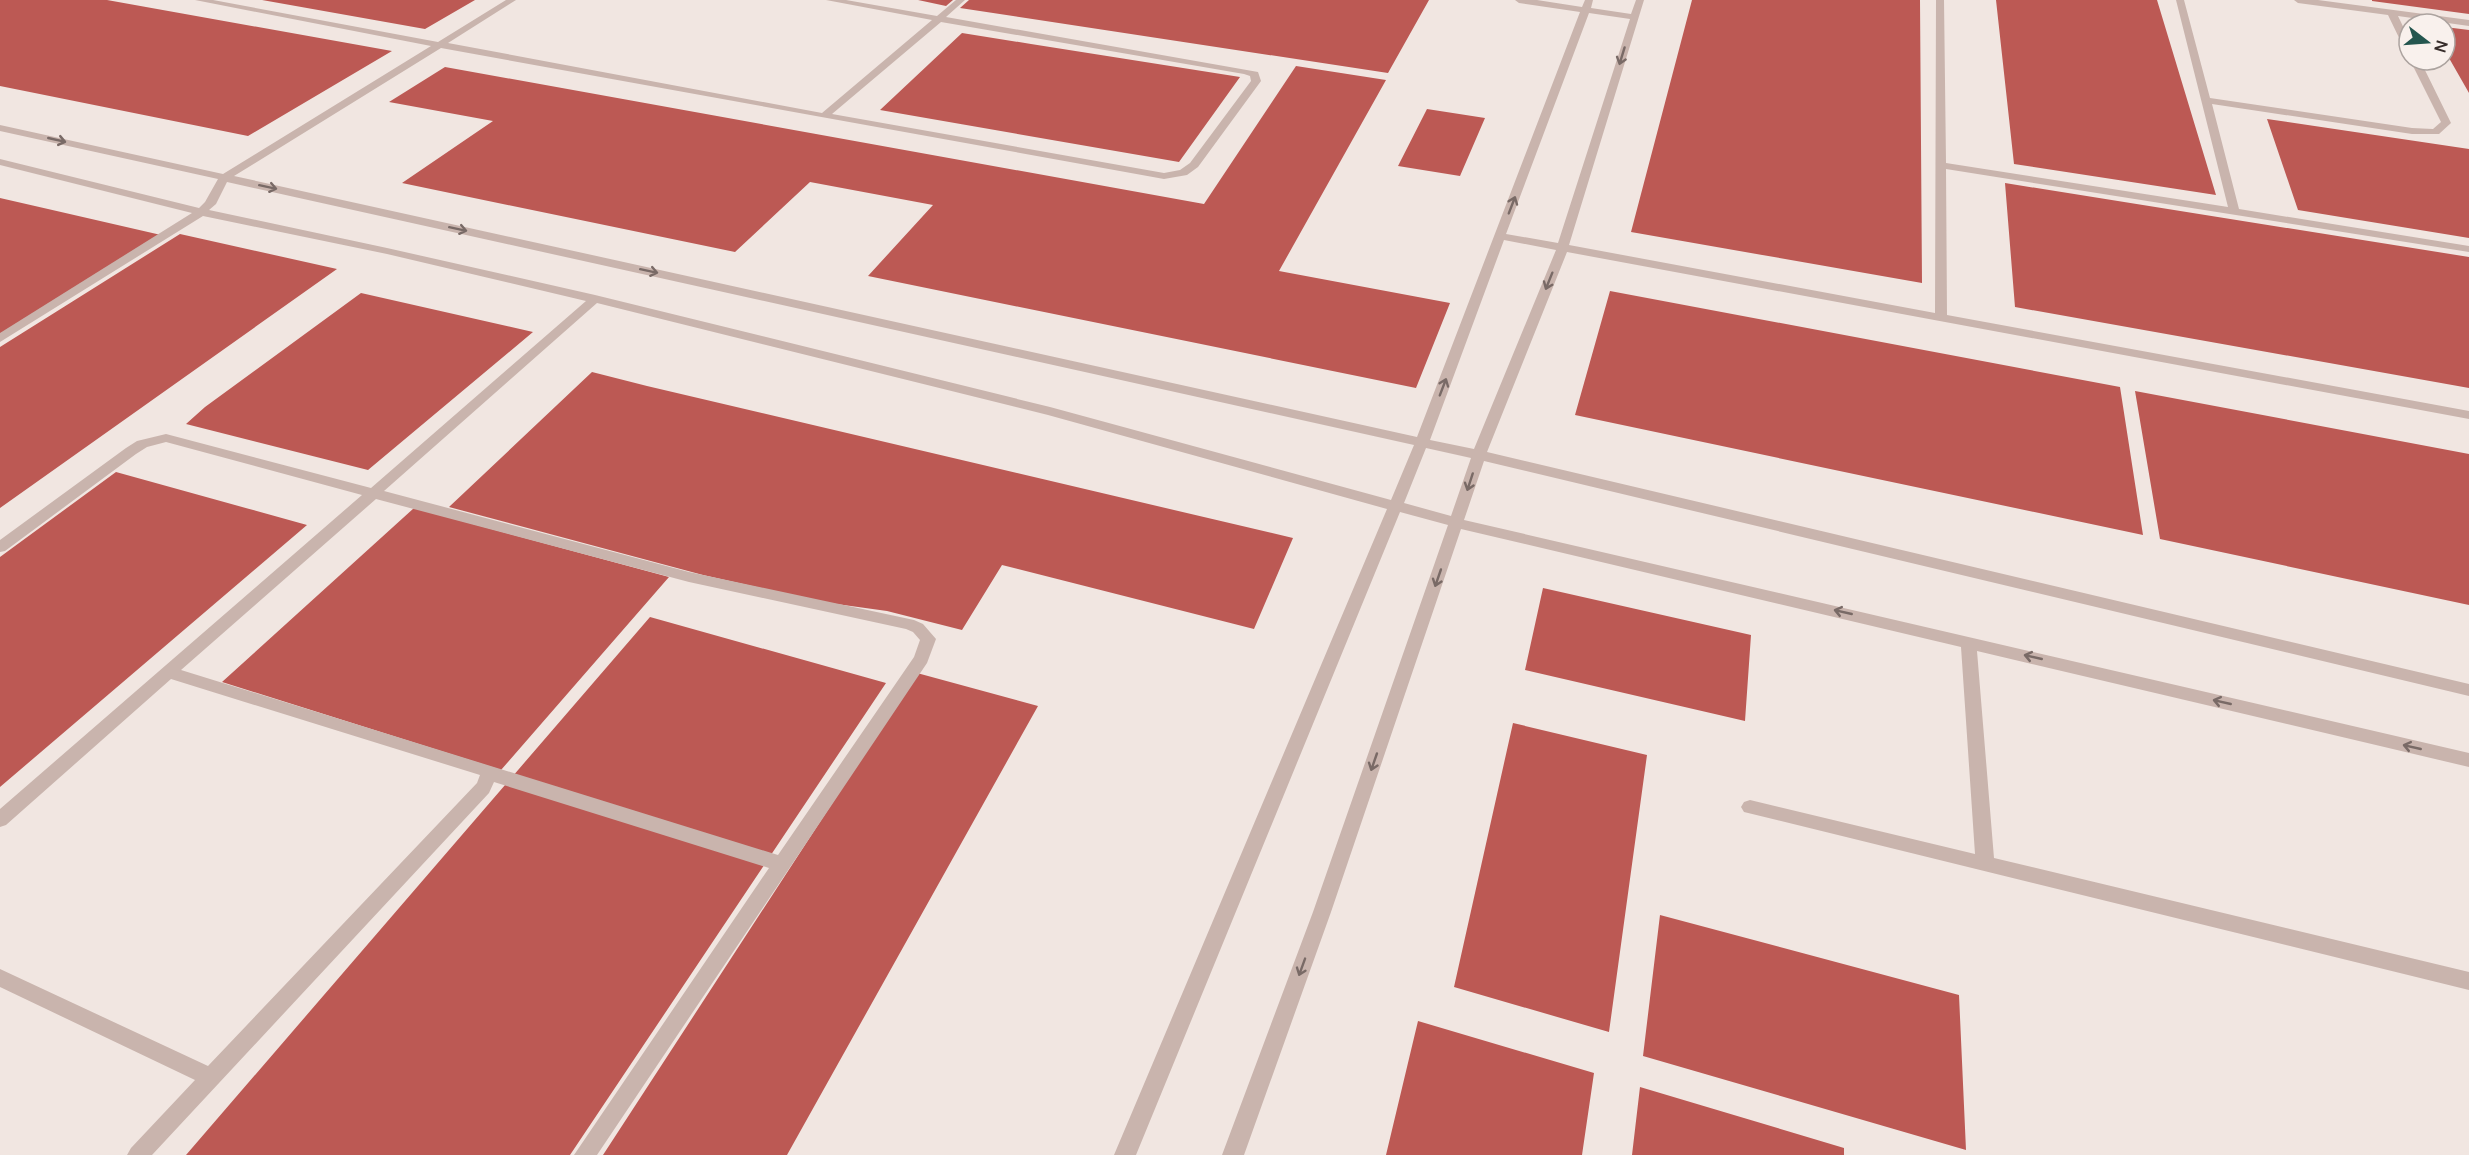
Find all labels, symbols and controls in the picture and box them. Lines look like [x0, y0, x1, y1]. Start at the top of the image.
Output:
north arrow [2397, 12, 2457, 72]
text: N [2429, 38, 2454, 55]
one-way arrow [1616, 46, 1627, 65]
one-way arrow [47, 135, 66, 147]
one-way arrow [258, 182, 277, 194]
one-way arrow [1507, 196, 1518, 215]
one-way arrow [449, 224, 468, 236]
one-way arrow [639, 266, 658, 278]
one-way arrow [1543, 271, 1554, 290]
one-way arrow [1438, 379, 1449, 397]
one-way arrow [1464, 472, 1475, 491]
one-way arrow [1432, 568, 1443, 587]
one-way arrow [1834, 606, 1853, 618]
one-way arrow [2023, 650, 2042, 662]
one-way arrow [2213, 695, 2232, 707]
one-way arrow [2403, 740, 2422, 752]
one-way arrow [1368, 752, 1379, 771]
one-way arrow [1296, 957, 1307, 975]

